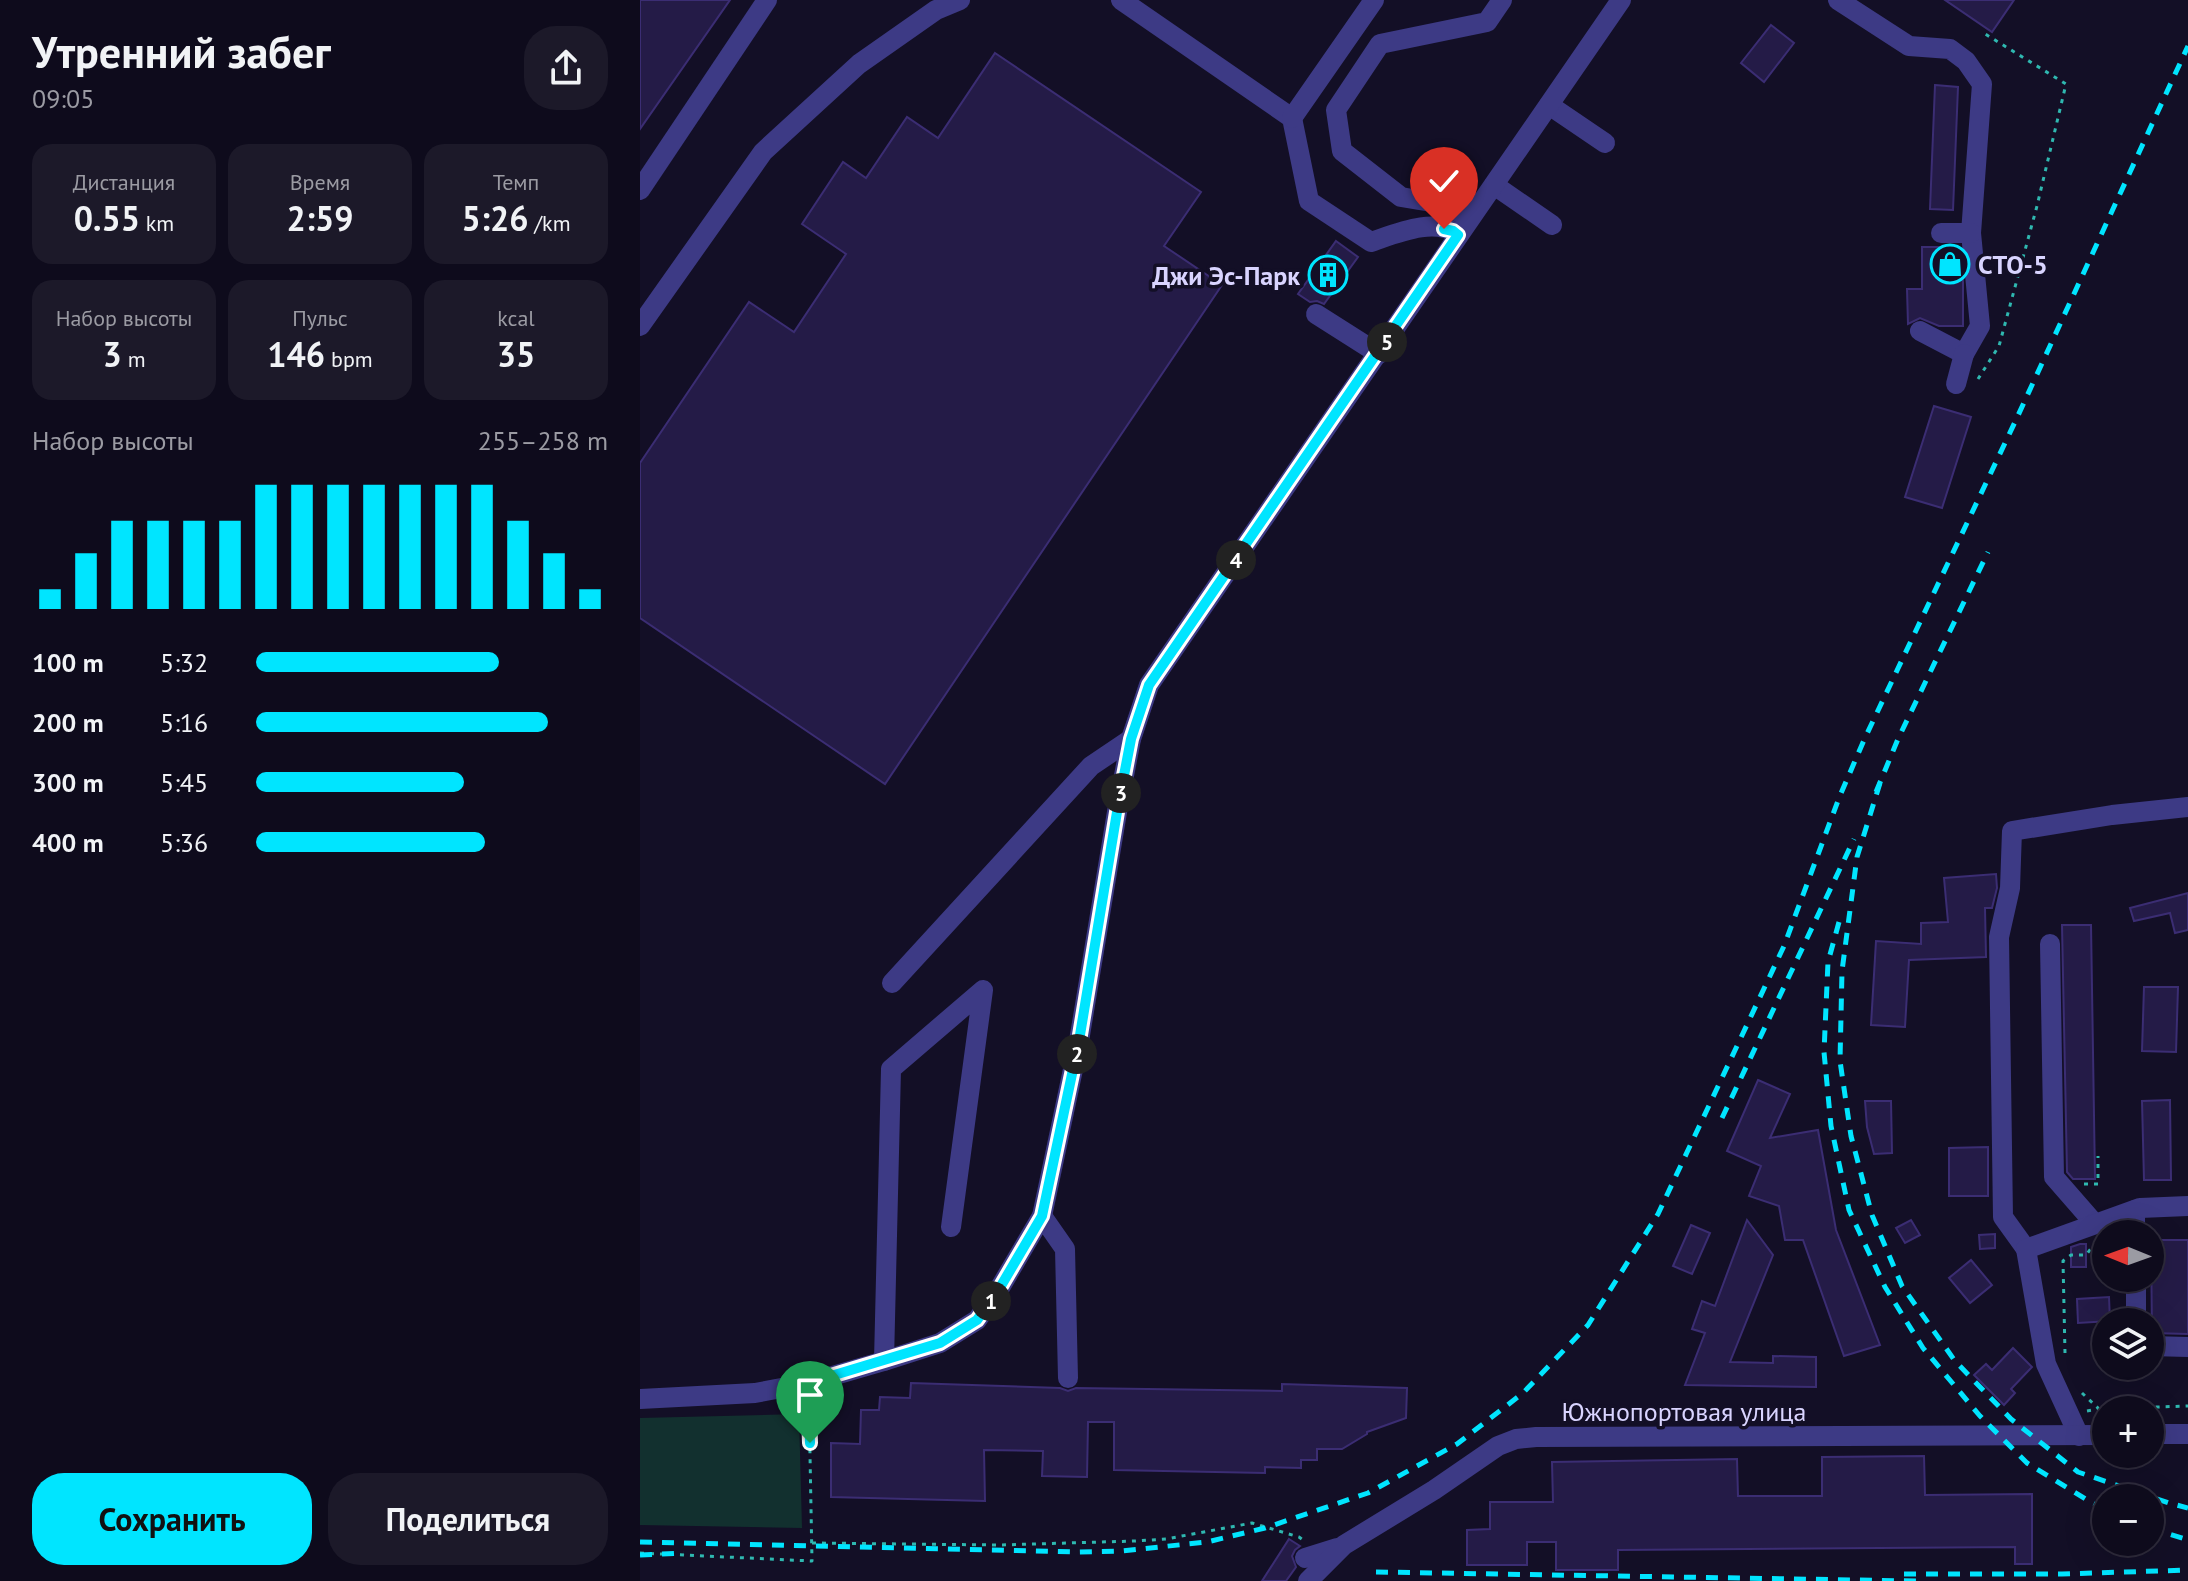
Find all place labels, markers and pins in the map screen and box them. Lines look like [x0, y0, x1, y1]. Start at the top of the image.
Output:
pin [1410, 147, 1478, 229]
shop icon: СТО-5 [1929, 243, 1971, 285]
place label: СТО-5 [1978, 248, 2048, 281]
building icon: Джи Эс-Парк [1307, 254, 1349, 296]
place label: Джи Эс-Парк [1152, 259, 1300, 292]
pin: 5 [1367, 322, 1407, 362]
pin: 4 [1216, 540, 1256, 580]
pin: 3 [1101, 773, 1141, 813]
pin: 2 [1057, 1034, 1097, 1074]
pin: 1 [971, 1281, 1011, 1321]
pin [776, 1361, 844, 1443]

